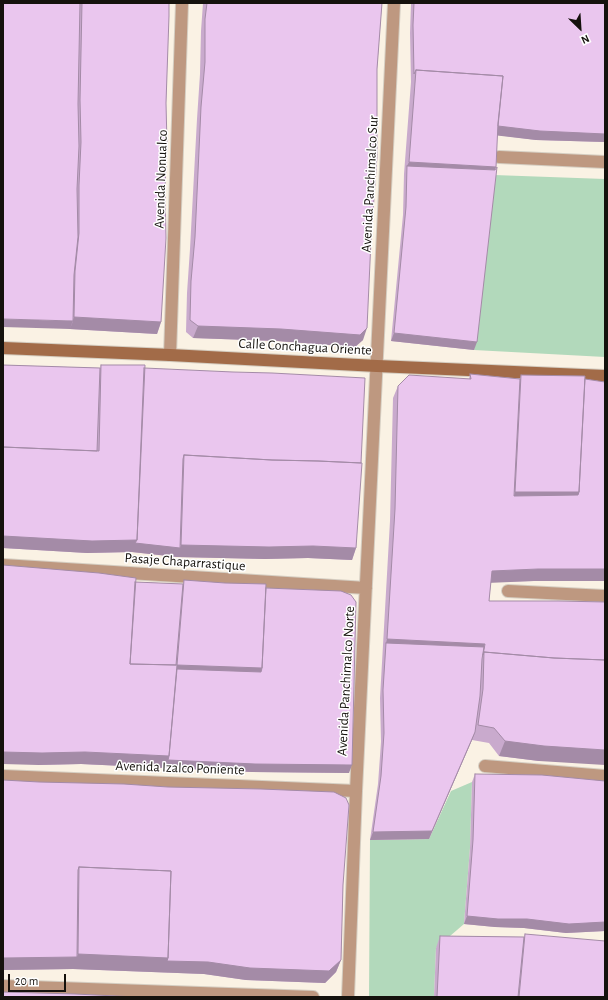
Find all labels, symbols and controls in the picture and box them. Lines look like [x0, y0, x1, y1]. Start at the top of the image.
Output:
north arrow [560, 8, 600, 48]
text: N [579, 33, 591, 46]
street label: Avenida Panchimalco Sur [358, 115, 382, 253]
street label: Avenida Nonualco [151, 129, 171, 229]
street label: Calle Conchagua Oriente [238, 335, 372, 359]
street label: Pasaje Chaparrastique [124, 549, 246, 575]
street label: Avenida Panchimalco Norte [334, 606, 358, 756]
street label: Avenida Izalco Poniente [115, 757, 245, 779]
scale bar [10, 966, 68, 992]
text: 20 m [15, 975, 38, 987]

